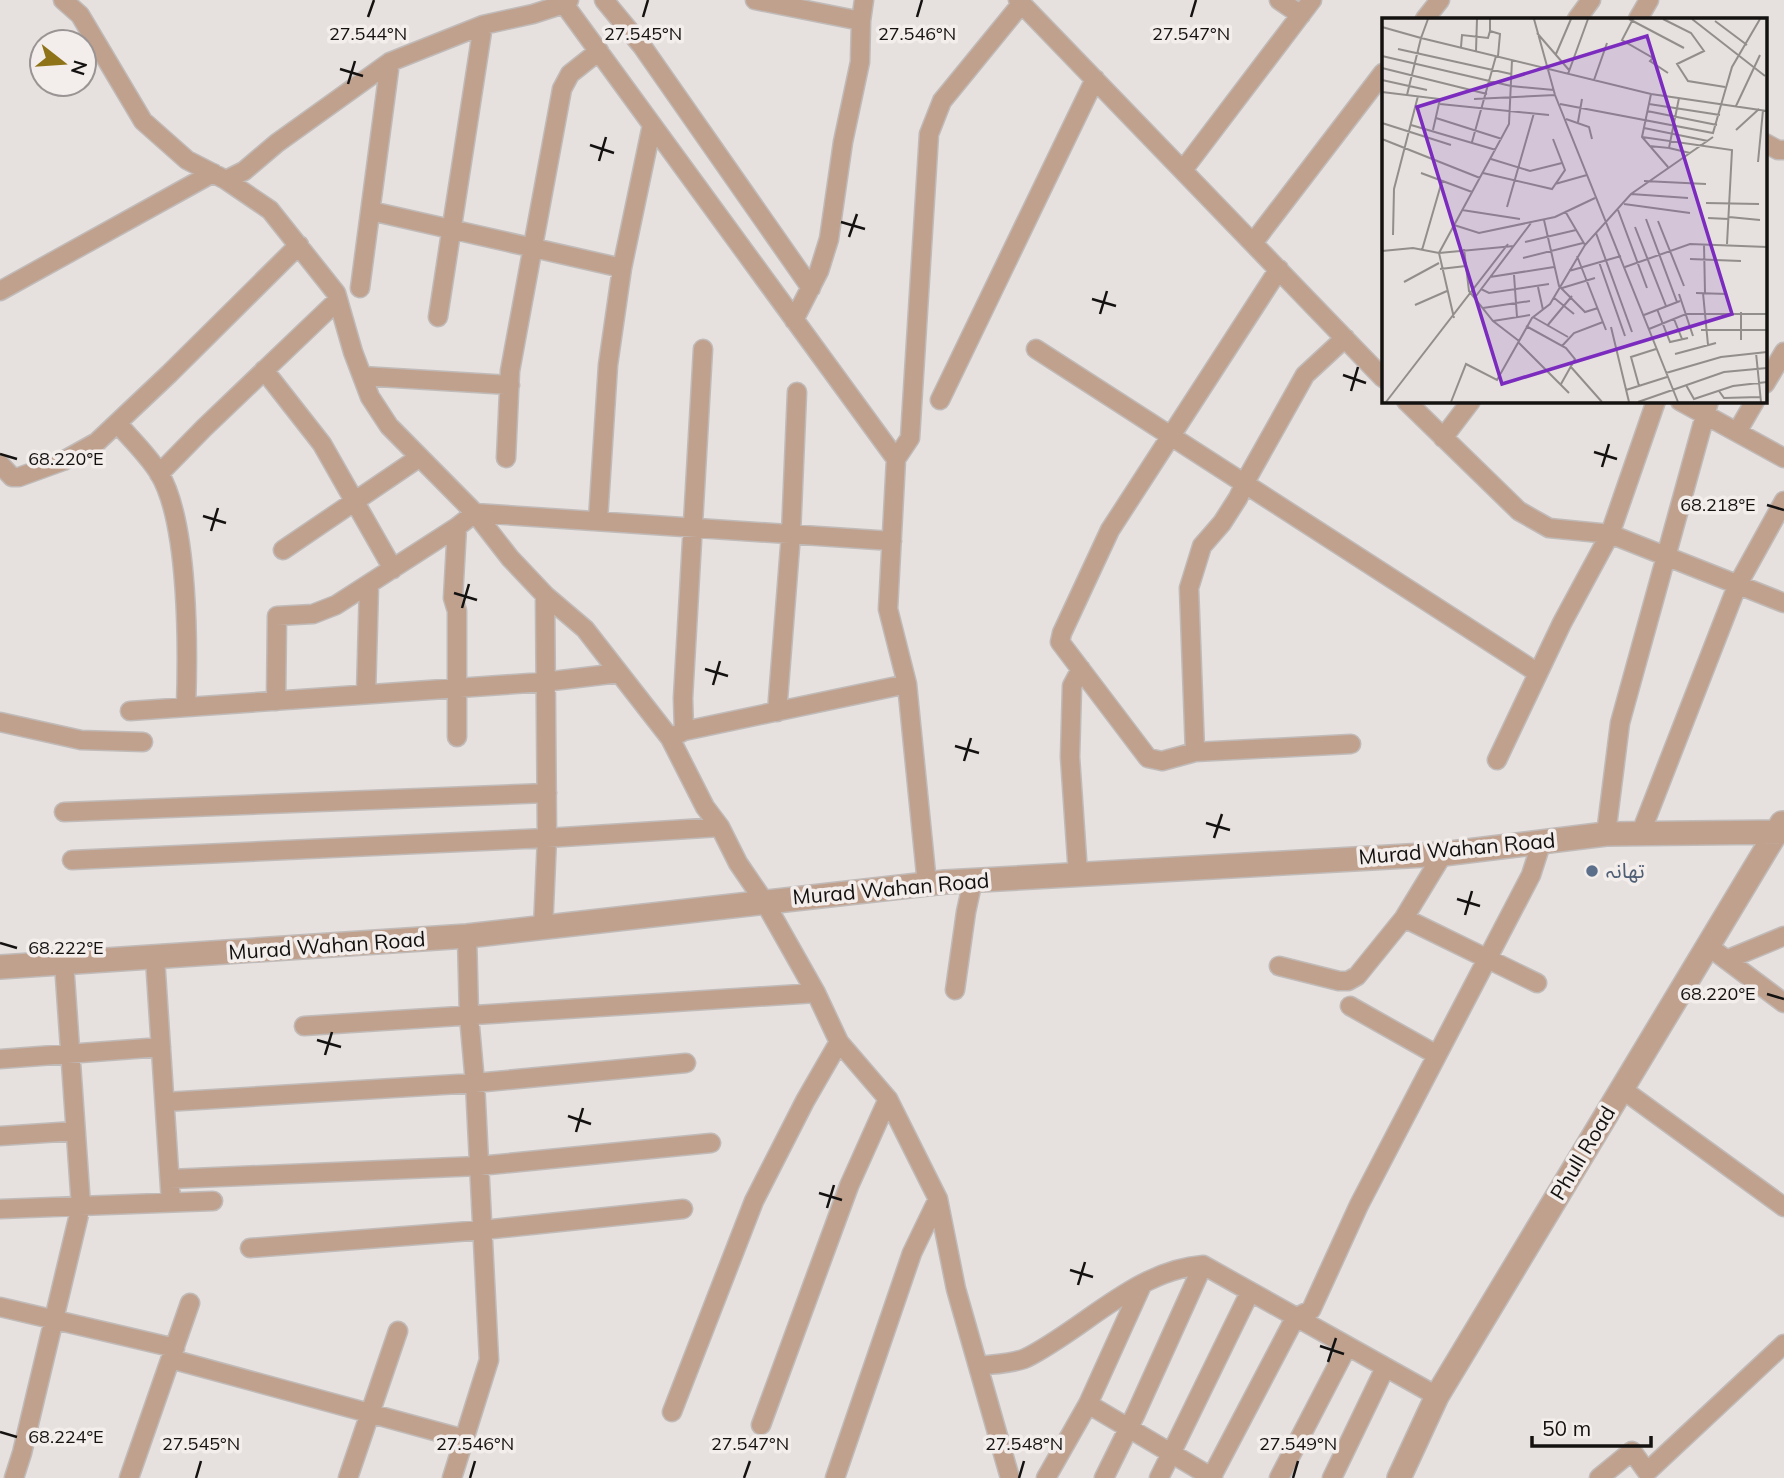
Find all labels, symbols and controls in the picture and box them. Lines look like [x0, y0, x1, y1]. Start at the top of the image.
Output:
inset map [1382, 18, 1766, 402]
text: 27.544°N [329, 22, 407, 45]
text: 27.545°N [604, 22, 682, 45]
text: 27.546°N [878, 22, 956, 45]
text: 27.547°N [1152, 22, 1230, 45]
north arrow [28, 28, 98, 98]
text: N [66, 58, 93, 78]
text: 68.220°E [28, 447, 104, 470]
text: 68.218°E [1680, 493, 1756, 516]
street label: Murad Wahan Road [1358, 826, 1556, 870]
place label: تھانہ [1606, 857, 1645, 883]
marker: تھانہ [1584, 863, 1600, 879]
street label: Murad Wahan Road [792, 866, 990, 910]
street label: Murad Wahan Road [228, 925, 426, 965]
text: 68.222°E [28, 936, 104, 959]
text: 68.220°E [1680, 982, 1756, 1005]
street label: Phull Road [1544, 1101, 1620, 1204]
scale bar [1532, 1404, 1651, 1448]
text: 50 m [1542, 1415, 1591, 1441]
text: 68.224°E [28, 1425, 104, 1448]
text: 27.545°N [162, 1432, 240, 1455]
text: 27.546°N [436, 1432, 514, 1455]
text: 27.547°N [711, 1432, 789, 1455]
text: 27.548°N [985, 1432, 1063, 1455]
text: 27.549°N [1259, 1432, 1337, 1455]

